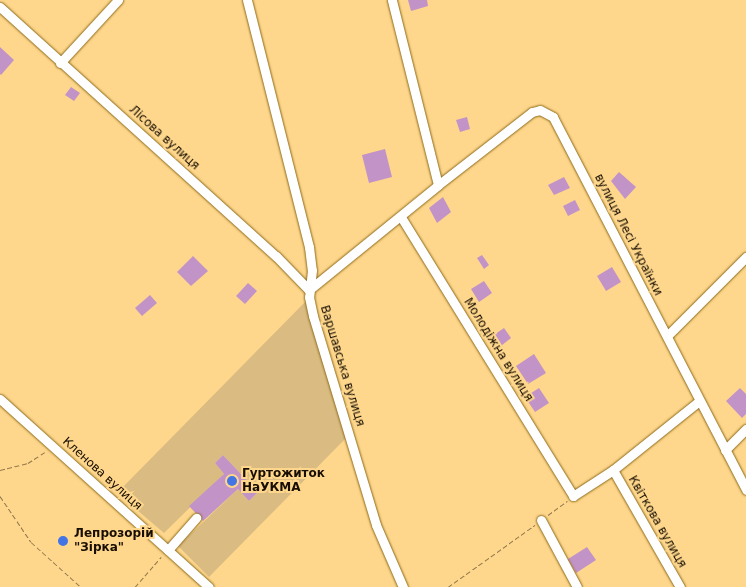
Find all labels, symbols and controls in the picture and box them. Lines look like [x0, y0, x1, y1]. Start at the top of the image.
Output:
street label: Лісова вулиця [126, 103, 202, 173]
street label: вулиця Лесі Українки [591, 172, 665, 298]
street label: Молодіжна вулиця [460, 296, 536, 404]
street label: Варшавська вулиця [317, 304, 367, 428]
street label: Кленова вулиця [59, 435, 145, 513]
place label: Гуртожиток НаУКМА [242, 467, 325, 495]
street label: Квіткова вулиця [625, 473, 689, 571]
marker: Гуртожиток НаУКМА [226, 475, 238, 487]
place label: Лепрозорій "Зірка" [74, 527, 154, 555]
marker: Лепрозорій "Зірка" [56, 534, 70, 548]

